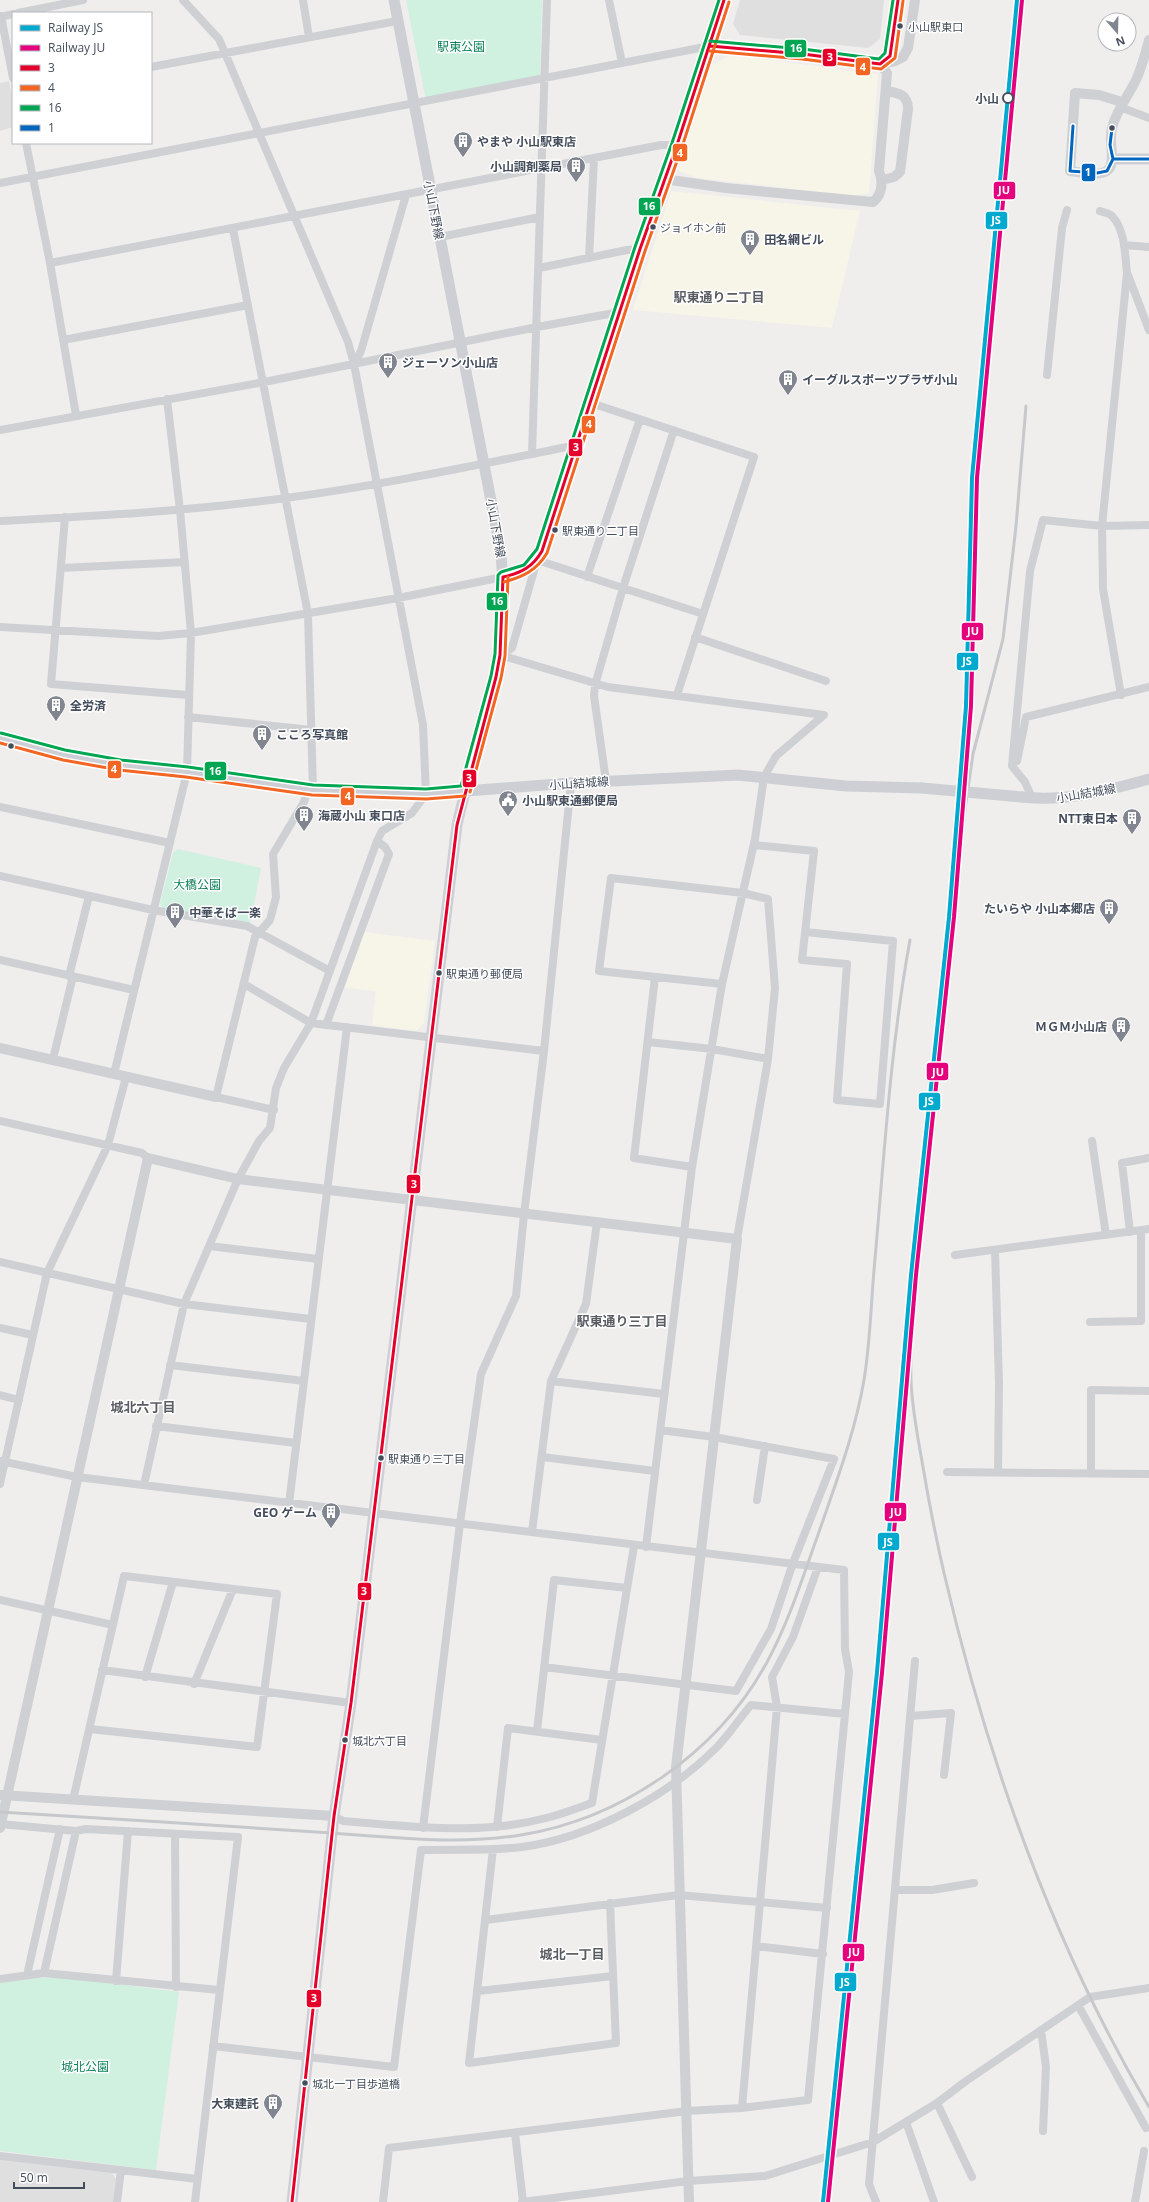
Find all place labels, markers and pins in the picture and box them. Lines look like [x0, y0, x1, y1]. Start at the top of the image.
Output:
place label: 小山駅東口 [908, 19, 963, 34]
marker: 小山駅東口 [895, 21, 905, 31]
place label: 小山 [975, 90, 999, 107]
marker: 小山 [1002, 92, 1014, 104]
unlabelled marker [1107, 123, 1117, 133]
building icon: やまや 小山駅東店 [452, 130, 474, 158]
place label: やまや 小山駅東店 [477, 133, 576, 150]
building icon: 小山調剤薬局 [565, 155, 587, 183]
place label: 小山調剤薬局 [490, 158, 562, 175]
place label: ジョイホン前 [660, 220, 726, 235]
marker: ジョイホン前 [648, 222, 658, 232]
building icon: 田名網ビル [739, 228, 761, 256]
place label: 田名網ビル [764, 231, 824, 248]
building icon: ジェーソン小山店 [377, 351, 399, 379]
place label: ジェーソン小山店 [402, 354, 498, 371]
building icon: イーグルスポーツプラザ小山 [777, 368, 799, 396]
place label: イーグルスポーツプラザ小山 [802, 371, 958, 388]
place label: 駅東通り二丁目 [562, 523, 639, 538]
marker: 駅東通り二丁目 [550, 525, 560, 535]
building icon: 全労済 [45, 694, 67, 722]
place label: 全労済 [70, 697, 106, 714]
building icon: こころ写真館 [251, 723, 273, 751]
place label: こころ写真館 [276, 726, 348, 743]
unlabelled marker [6, 741, 16, 751]
public building icon: 小山駅東通郵便局 [497, 789, 519, 817]
place label: 小山駅東通郵便局 [522, 792, 618, 809]
building icon: 海蔵小山 東口店 [293, 804, 315, 832]
place label: 海蔵小山 東口店 [318, 807, 405, 824]
building icon: NTT東日本 [1121, 807, 1143, 835]
place label: NTT東日本 [1058, 810, 1118, 827]
building icon: たいらや 小山本郷店 [1098, 897, 1120, 925]
place label: たいらや 小山本郷店 [984, 900, 1095, 917]
building icon: 中華そば一楽 [164, 901, 186, 929]
place label: 中華そば一楽 [189, 904, 261, 921]
place label: 駅東通り郵便局 [446, 966, 523, 981]
marker: 駅東通り郵便局 [434, 968, 444, 978]
building icon: ＭＧＭ小山店 [1110, 1015, 1132, 1043]
place label: ＭＧＭ小山店 [1035, 1018, 1107, 1035]
place label: 駅東通り三丁目 [388, 1451, 465, 1466]
marker: 駅東通り三丁目 [376, 1453, 386, 1463]
building icon: GEO ゲーム [320, 1501, 342, 1529]
place label: GEO ゲーム [253, 1504, 317, 1521]
place label: 城北六丁目 [352, 1733, 407, 1748]
marker: 城北六丁目 [340, 1735, 350, 1745]
place label: 城北一丁目歩道橋 [312, 2076, 400, 2091]
marker: 城北一丁目歩道橋 [300, 2078, 310, 2088]
building icon: 大東建託 [262, 2092, 284, 2120]
place label: 大東建託 [211, 2095, 259, 2112]

